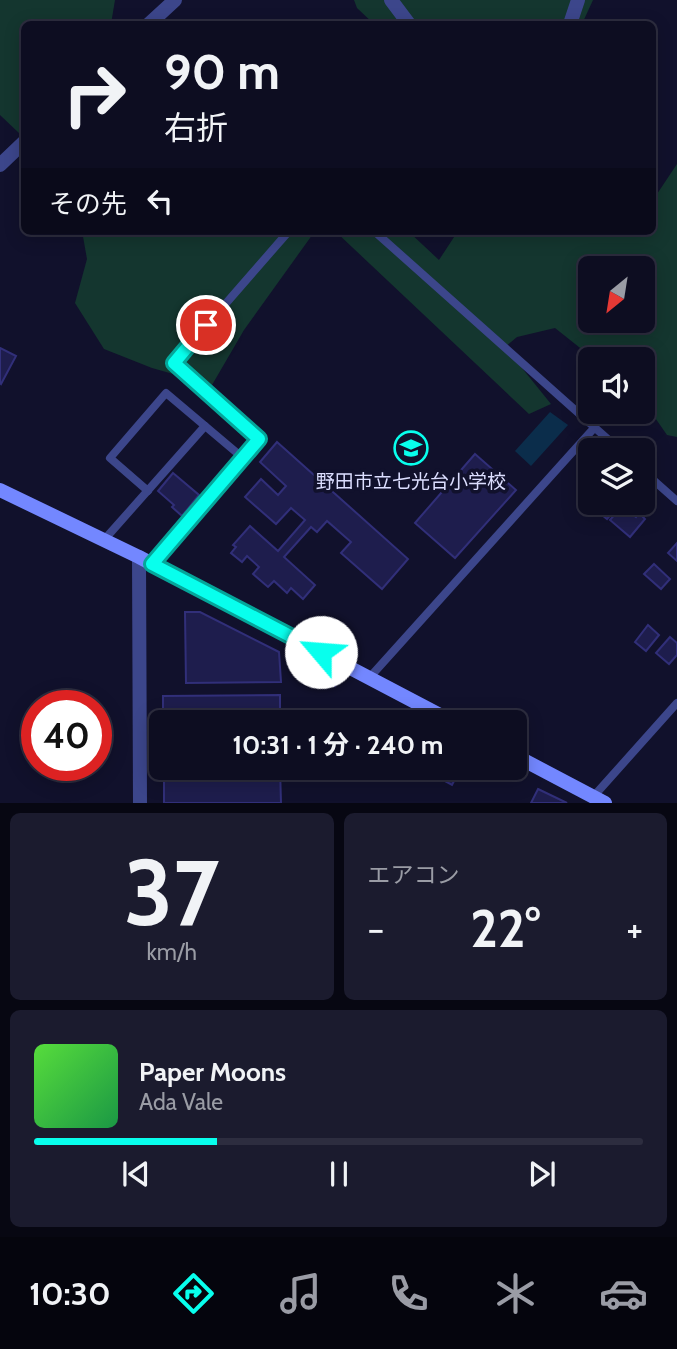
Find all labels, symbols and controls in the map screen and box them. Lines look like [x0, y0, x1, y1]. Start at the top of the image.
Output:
text: 90 m [164, 42, 280, 101]
icon: right [49, 49, 140, 140]
text: 右折 [164, 108, 228, 147]
icon: left [141, 182, 179, 220]
text: その先 [49, 188, 127, 220]
north arrow [578, 256, 654, 332]
map controls [578, 256, 655, 515]
pin [176, 295, 236, 355]
icon: arrive [187, 306, 225, 344]
button: sound [578, 347, 655, 424]
school or university icon: 野田市立七光台小学校 [392, 429, 430, 467]
button: layers [578, 438, 655, 515]
place label: 野田市立七光台小学校 [316, 470, 506, 493]
position arrow [284, 615, 358, 689]
speed limit sign: 40 [21, 690, 112, 781]
text: 10:31 · 1 分 · 240 m [233, 729, 443, 761]
text: 37 [124, 837, 219, 948]
text: エアコン [368, 861, 460, 889]
text: 22° [470, 897, 540, 960]
text: − [368, 905, 384, 952]
text: + [626, 905, 643, 952]
text: km/h [147, 938, 197, 966]
text: Paper Moons [139, 1056, 286, 1088]
text: Ada Vale [139, 1088, 223, 1116]
icon: previous [117, 1155, 155, 1193]
icon: pause [320, 1155, 358, 1193]
icon: next [523, 1155, 561, 1193]
icon: directions [169, 1269, 218, 1318]
icon: music [276, 1269, 325, 1318]
icon: phone [384, 1269, 433, 1318]
icon: climate [491, 1269, 540, 1318]
icon: car [599, 1269, 648, 1318]
text: 10:30 [29, 1274, 111, 1313]

